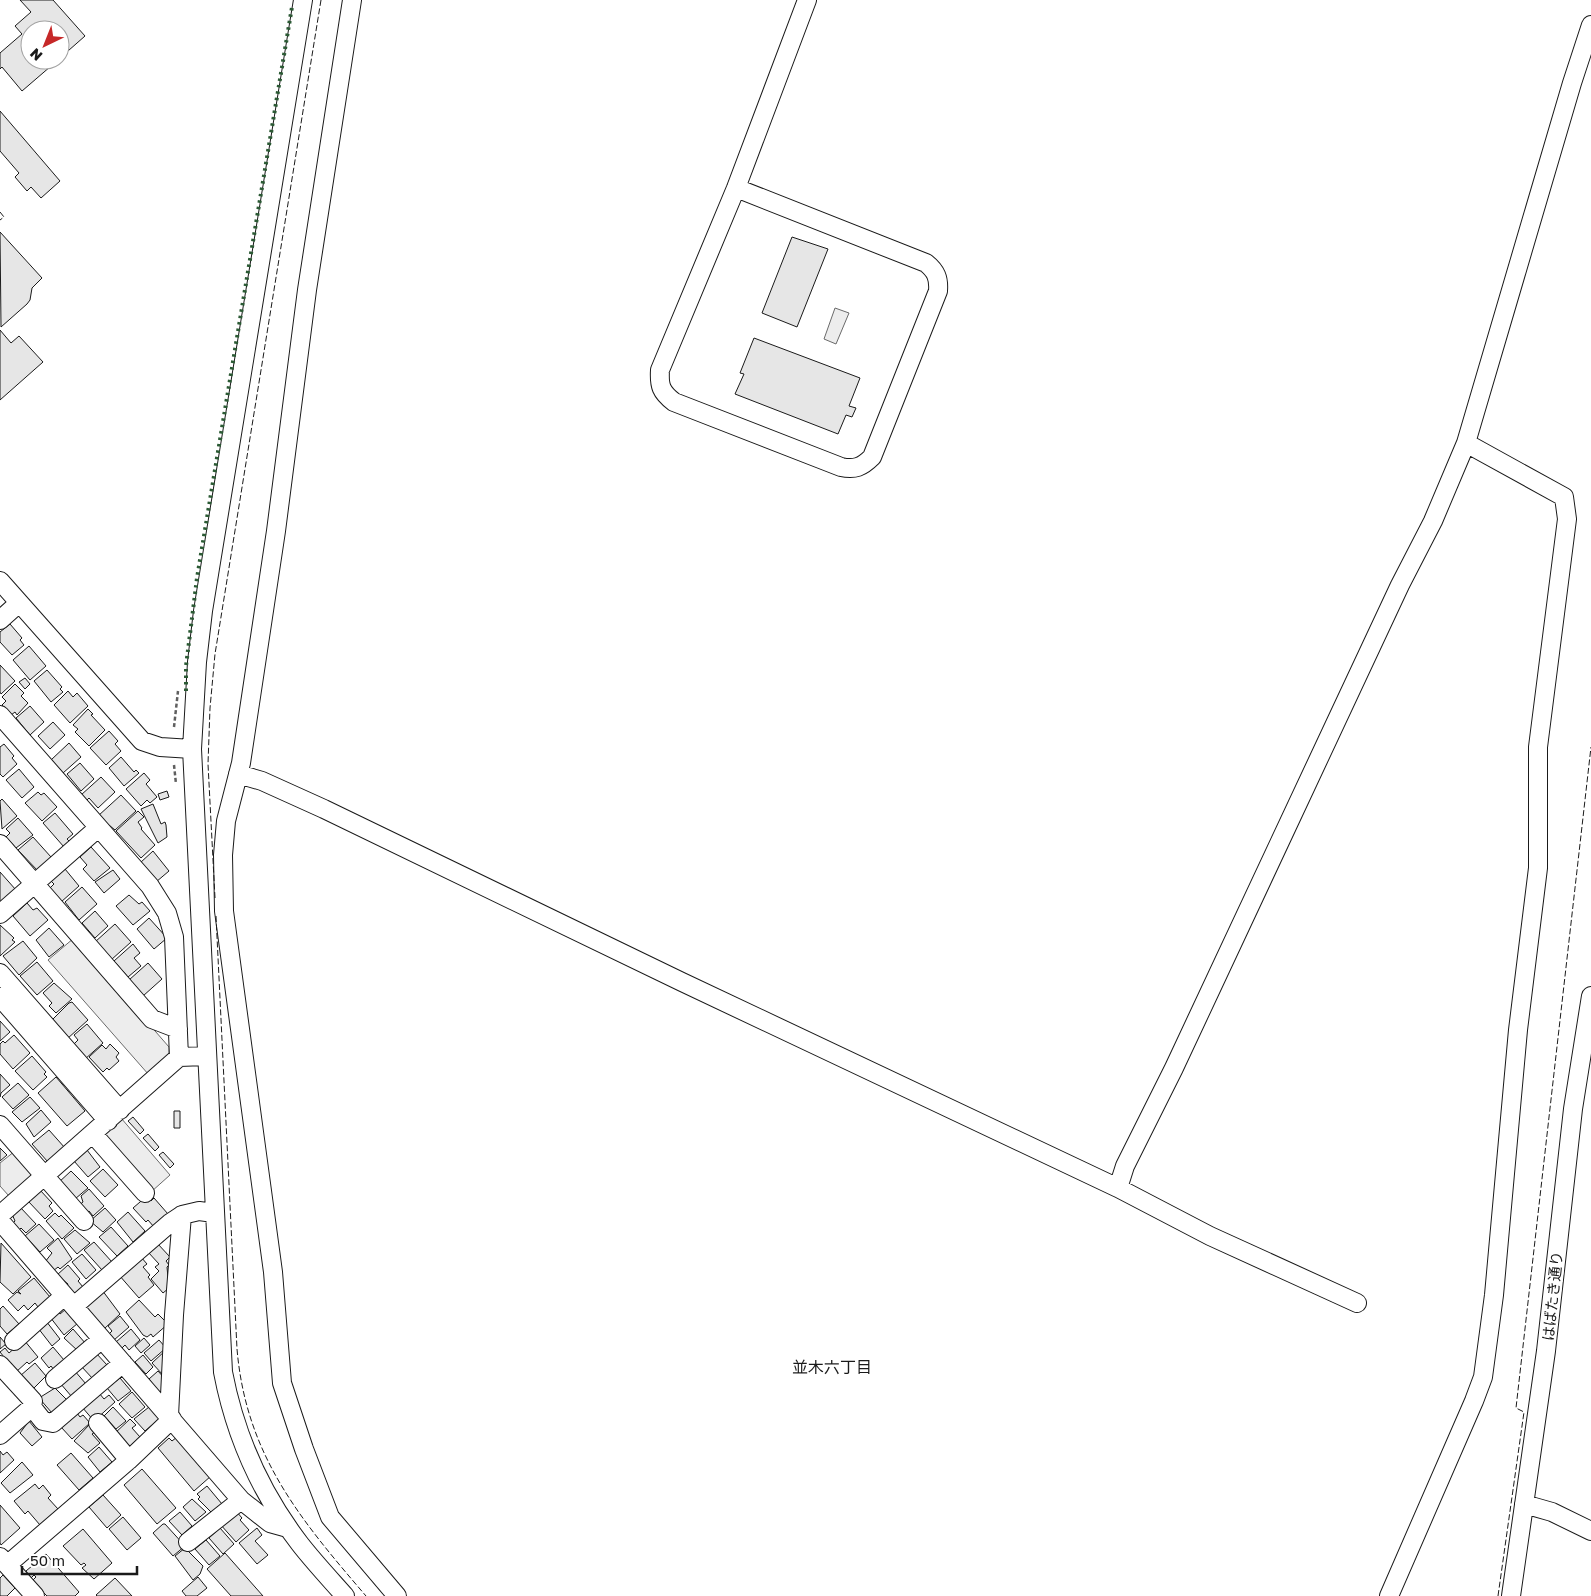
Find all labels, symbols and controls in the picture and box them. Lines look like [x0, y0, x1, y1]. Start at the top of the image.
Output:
north arrow [20, 20, 70, 70]
text: N [26, 45, 45, 65]
street label: はばたき通り [1538, 1250, 1566, 1342]
district label: 並木六丁目 [792, 1357, 872, 1377]
scale bar [22, 1544, 138, 1576]
text: 50 m [30, 1551, 65, 1569]

